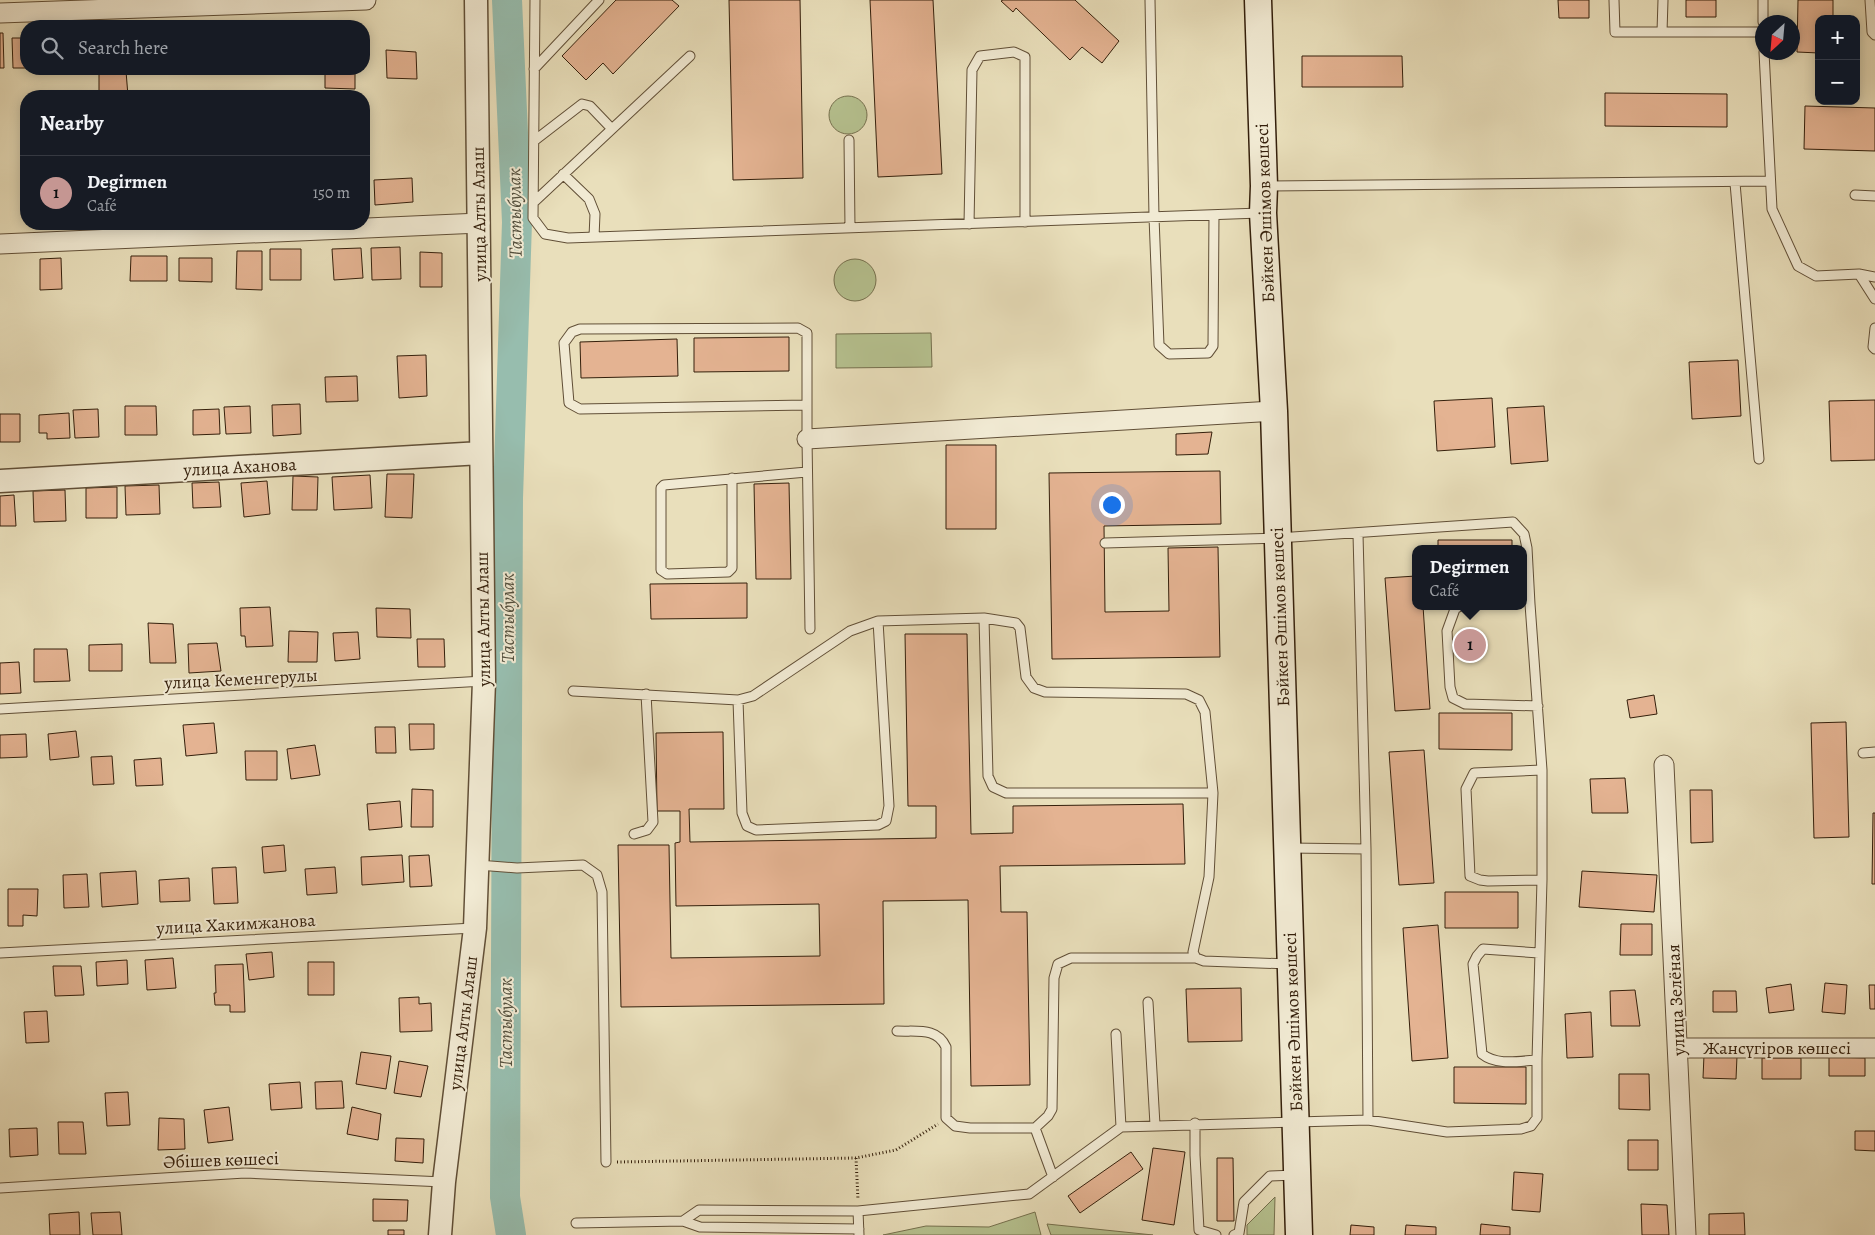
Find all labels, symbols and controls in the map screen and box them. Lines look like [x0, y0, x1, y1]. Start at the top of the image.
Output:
north arrow [1755, 15, 1800, 60]
map controls [1815, 15, 1860, 105]
button: + [1815, 15, 1860, 60]
search box [20, 20, 370, 75]
icon: search [38, 34, 66, 62]
text: Search here [78, 35, 168, 61]
button: − [1815, 60, 1860, 105]
text: Nearby [40, 109, 103, 137]
street label: Бәйкен Әшімов көшесі [1250, 123, 1280, 303]
street label: улица Алты Алаш [466, 146, 492, 283]
water label: Тастыбулак [501, 167, 529, 258]
text: Degirmen [87, 169, 167, 195]
text: 1 [53, 182, 59, 204]
text: 150 m [313, 182, 350, 204]
text: Café [87, 195, 117, 217]
street label: улица Аханова [182, 452, 298, 482]
your location [1099, 492, 1125, 518]
street label: Бәйкен Әшімов көшесі [1265, 527, 1295, 707]
popup [1412, 545, 1527, 610]
street label: улица Алты Алаш [470, 551, 496, 688]
text: Degirmen [1429, 554, 1510, 580]
water label: Тастыбулак [495, 573, 521, 663]
text: Café [1429, 580, 1459, 602]
pin: 1 [1454, 626, 1486, 664]
street label: улица Кеменгерулы [163, 663, 318, 695]
street label: улица Хакимжанова [155, 908, 317, 940]
street label: Бәйкен Әшімов көшесі [1278, 932, 1308, 1112]
street label: улица Зелёная [1661, 944, 1691, 1057]
street label: улица Алты Алаш [443, 955, 483, 1092]
water label: Тастыбулак [493, 978, 519, 1068]
street label: Жансүгіров көшесі [1703, 1036, 1851, 1060]
street label: Әбішев көшесі [163, 1146, 279, 1174]

